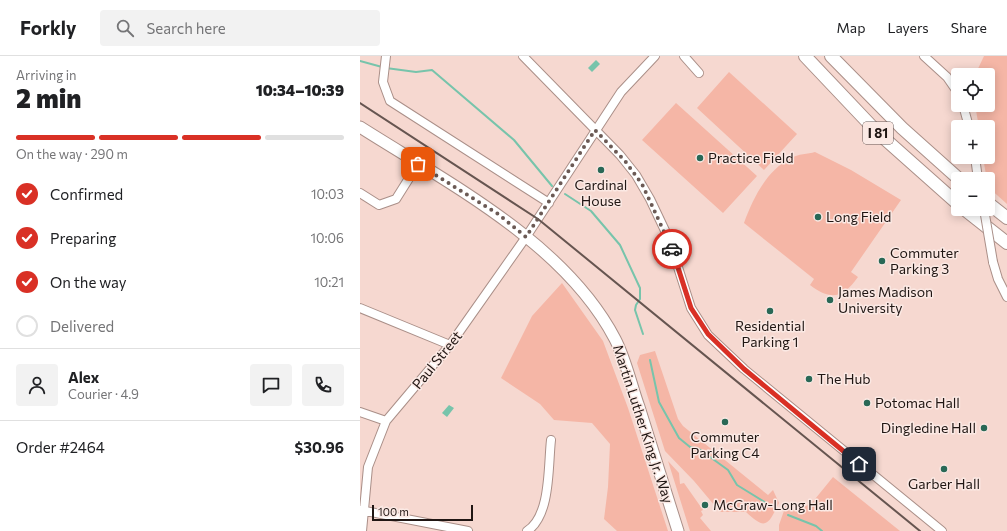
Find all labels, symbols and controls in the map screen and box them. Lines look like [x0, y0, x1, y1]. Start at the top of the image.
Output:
search box [100, 10, 380, 46]
text: Forkly [20, 16, 76, 39]
icon: search [114, 17, 136, 39]
text: Search here [146, 19, 226, 37]
text: Map [837, 19, 865, 36]
text: Layers [887, 19, 929, 36]
text: Share [951, 19, 987, 36]
text: Arriving in [16, 67, 76, 83]
map controls [951, 68, 995, 216]
button: locate [951, 68, 995, 112]
text: 10:34–10:39 [256, 81, 344, 99]
text: 2 min [16, 82, 81, 113]
button: + [951, 120, 995, 164]
road number: I 81 [863, 122, 893, 144]
text: On the way · 290 m [16, 146, 128, 162]
pin [401, 147, 435, 181]
place label: Practice Field [708, 149, 793, 166]
icon: bag [407, 153, 429, 175]
marker: Practice Field [695, 153, 705, 163]
marker: Cardinal House [596, 165, 606, 175]
button: − [951, 172, 995, 216]
place label: Cardinal House [575, 176, 627, 209]
icon: check [16, 183, 38, 205]
text: Confirmed [50, 185, 123, 203]
text: 10:03 [311, 186, 344, 202]
place label: Long Field [826, 208, 891, 225]
marker: Long Field [813, 212, 823, 222]
icon: check [16, 227, 38, 249]
text: Preparing [50, 229, 116, 247]
courier [652, 229, 692, 269]
text: 10:06 [311, 230, 344, 246]
icon: car [661, 238, 683, 260]
place label: Commuter Parking 3 [890, 244, 959, 277]
marker: Commuter Parking 3 [877, 256, 887, 266]
icon: check [16, 271, 38, 293]
text: On the way [50, 273, 127, 291]
text: 10:21 [314, 274, 344, 290]
place label: James Madison University [838, 283, 933, 316]
marker: James Madison University [825, 295, 835, 305]
marker: Residential Parking 1 [765, 306, 775, 316]
text: Delivered [50, 317, 114, 335]
place label: Residential Parking 1 [735, 317, 805, 350]
street label: Paul Street [408, 327, 465, 392]
street label: Martin Luther King Jr. Way [610, 342, 677, 505]
button: person [16, 364, 58, 406]
button: chat [250, 364, 292, 406]
button: phone [302, 364, 344, 406]
text: Alex [68, 368, 99, 386]
place label: The Hub [817, 370, 871, 387]
marker: The Hub [804, 374, 814, 384]
text: Courier · 4.9 [68, 386, 139, 402]
place label: Potomac Hall [875, 394, 960, 411]
marker: Potomac Hall [862, 398, 872, 408]
marker: Commuter Parking C4 [720, 417, 730, 427]
place label: Dingledine Hall [881, 419, 976, 436]
marker: Dingledine Hall [979, 423, 989, 433]
place label: Commuter Parking C4 [690, 428, 760, 461]
text: Order #2464 [16, 438, 105, 456]
text: $30.96 [295, 438, 344, 456]
pin [842, 447, 876, 481]
icon: home [848, 453, 870, 475]
marker: Garber Hall [939, 464, 949, 474]
place label: Garber Hall [908, 475, 980, 492]
place label: McGraw-Long Hall [713, 496, 833, 513]
marker: McGraw-Long Hall [700, 500, 710, 510]
scale bar [372, 503, 473, 522]
text: 100 m [378, 505, 409, 518]

